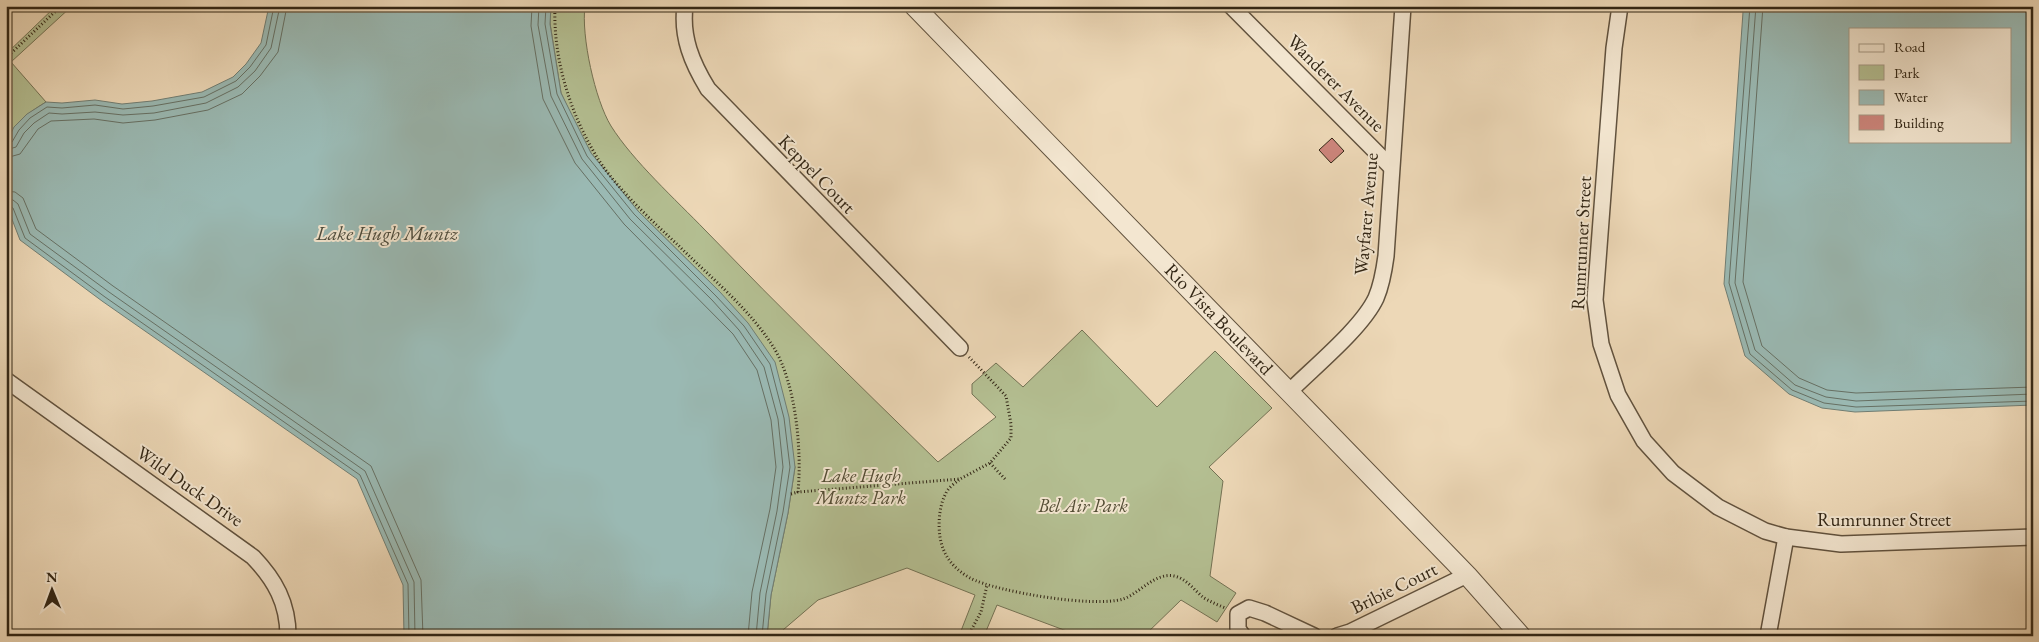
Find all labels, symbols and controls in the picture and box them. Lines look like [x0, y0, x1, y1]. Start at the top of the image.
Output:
legend [1849, 28, 2012, 142]
street label: Wanderer Avenue [1282, 29, 1390, 137]
text: Road [1894, 37, 1926, 56]
text: Park [1894, 63, 1921, 82]
text: Water [1894, 87, 1928, 106]
text: Building [1894, 113, 1944, 132]
street label: Keppel Court [773, 129, 861, 219]
street label: Wayfarer Avenue [1348, 152, 1384, 276]
street label: Rumrunner Street [1565, 175, 1597, 311]
water label: Lake Hugh Muntz [315, 220, 459, 246]
street label: Rio Vista Boulevard [1159, 258, 1279, 380]
street label: Wild Duck Drive [132, 440, 248, 532]
park label: Lake Hugh Muntz Park [815, 463, 906, 510]
park label: Bel Air Park [1037, 493, 1128, 518]
street label: Rumrunner Street [1817, 507, 1951, 532]
street label: Bribie Court [1347, 556, 1441, 620]
north arrow [28, 564, 78, 614]
text: N [46, 568, 58, 586]

